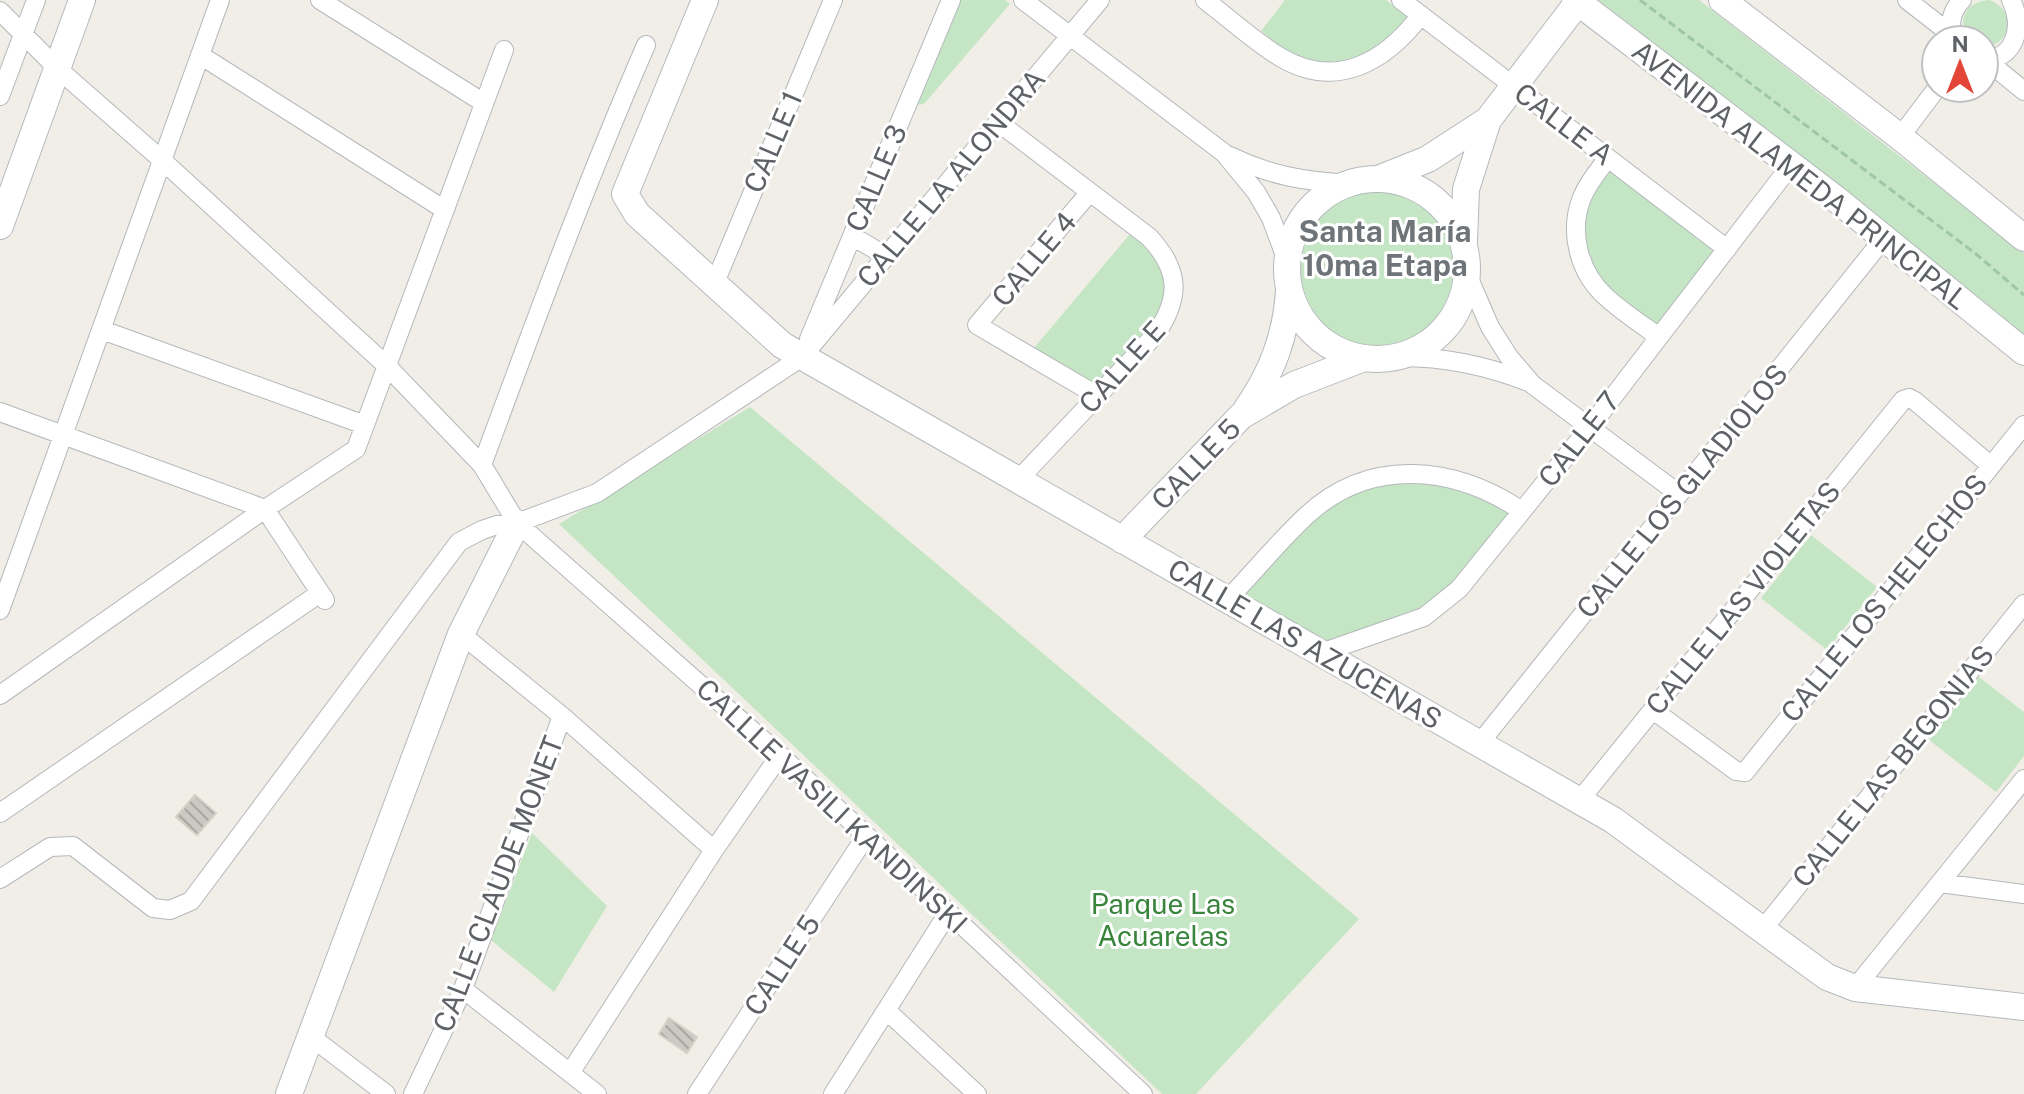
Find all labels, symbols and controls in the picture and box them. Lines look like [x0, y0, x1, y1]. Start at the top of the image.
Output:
north arrow [1920, 24, 2000, 104]
street label: AVENIDA ALAMEDA PRINCIPAL [1626, 34, 1974, 316]
street label: CALLE LA ALONDRA [850, 62, 1051, 293]
street label: CALLE A [1508, 76, 1620, 171]
street label: CALLE 1 [737, 86, 809, 197]
street label: CALLE 3 [838, 119, 913, 236]
street label: CALLE 4 [985, 205, 1083, 313]
district label: Santa María 10ma Etapa [1299, 213, 1471, 283]
street label: CALLE E [1072, 314, 1172, 420]
street label: CALLE LOS GLADIOLOS [1569, 357, 1794, 624]
street label: CALLE 7 [1531, 384, 1626, 493]
street label: CALLE 5 [1144, 411, 1247, 516]
street label: CALLE LOS HELECHOS [1773, 467, 1994, 728]
street label: CALLE LAS VIOLETAS [1639, 475, 1847, 721]
street label: CALLE LAS AZUCENAS [1163, 552, 1448, 735]
street label: CALLE LAS BEGONIAS [1785, 638, 2000, 893]
street label: CALLLE VASILI KANDINSKI [690, 671, 975, 940]
street label: CALLE CLAUDE MONET [426, 731, 569, 1036]
park label: Parque Las Acuarelas [1091, 887, 1235, 952]
street label: CALLE 5 [737, 908, 826, 1021]

